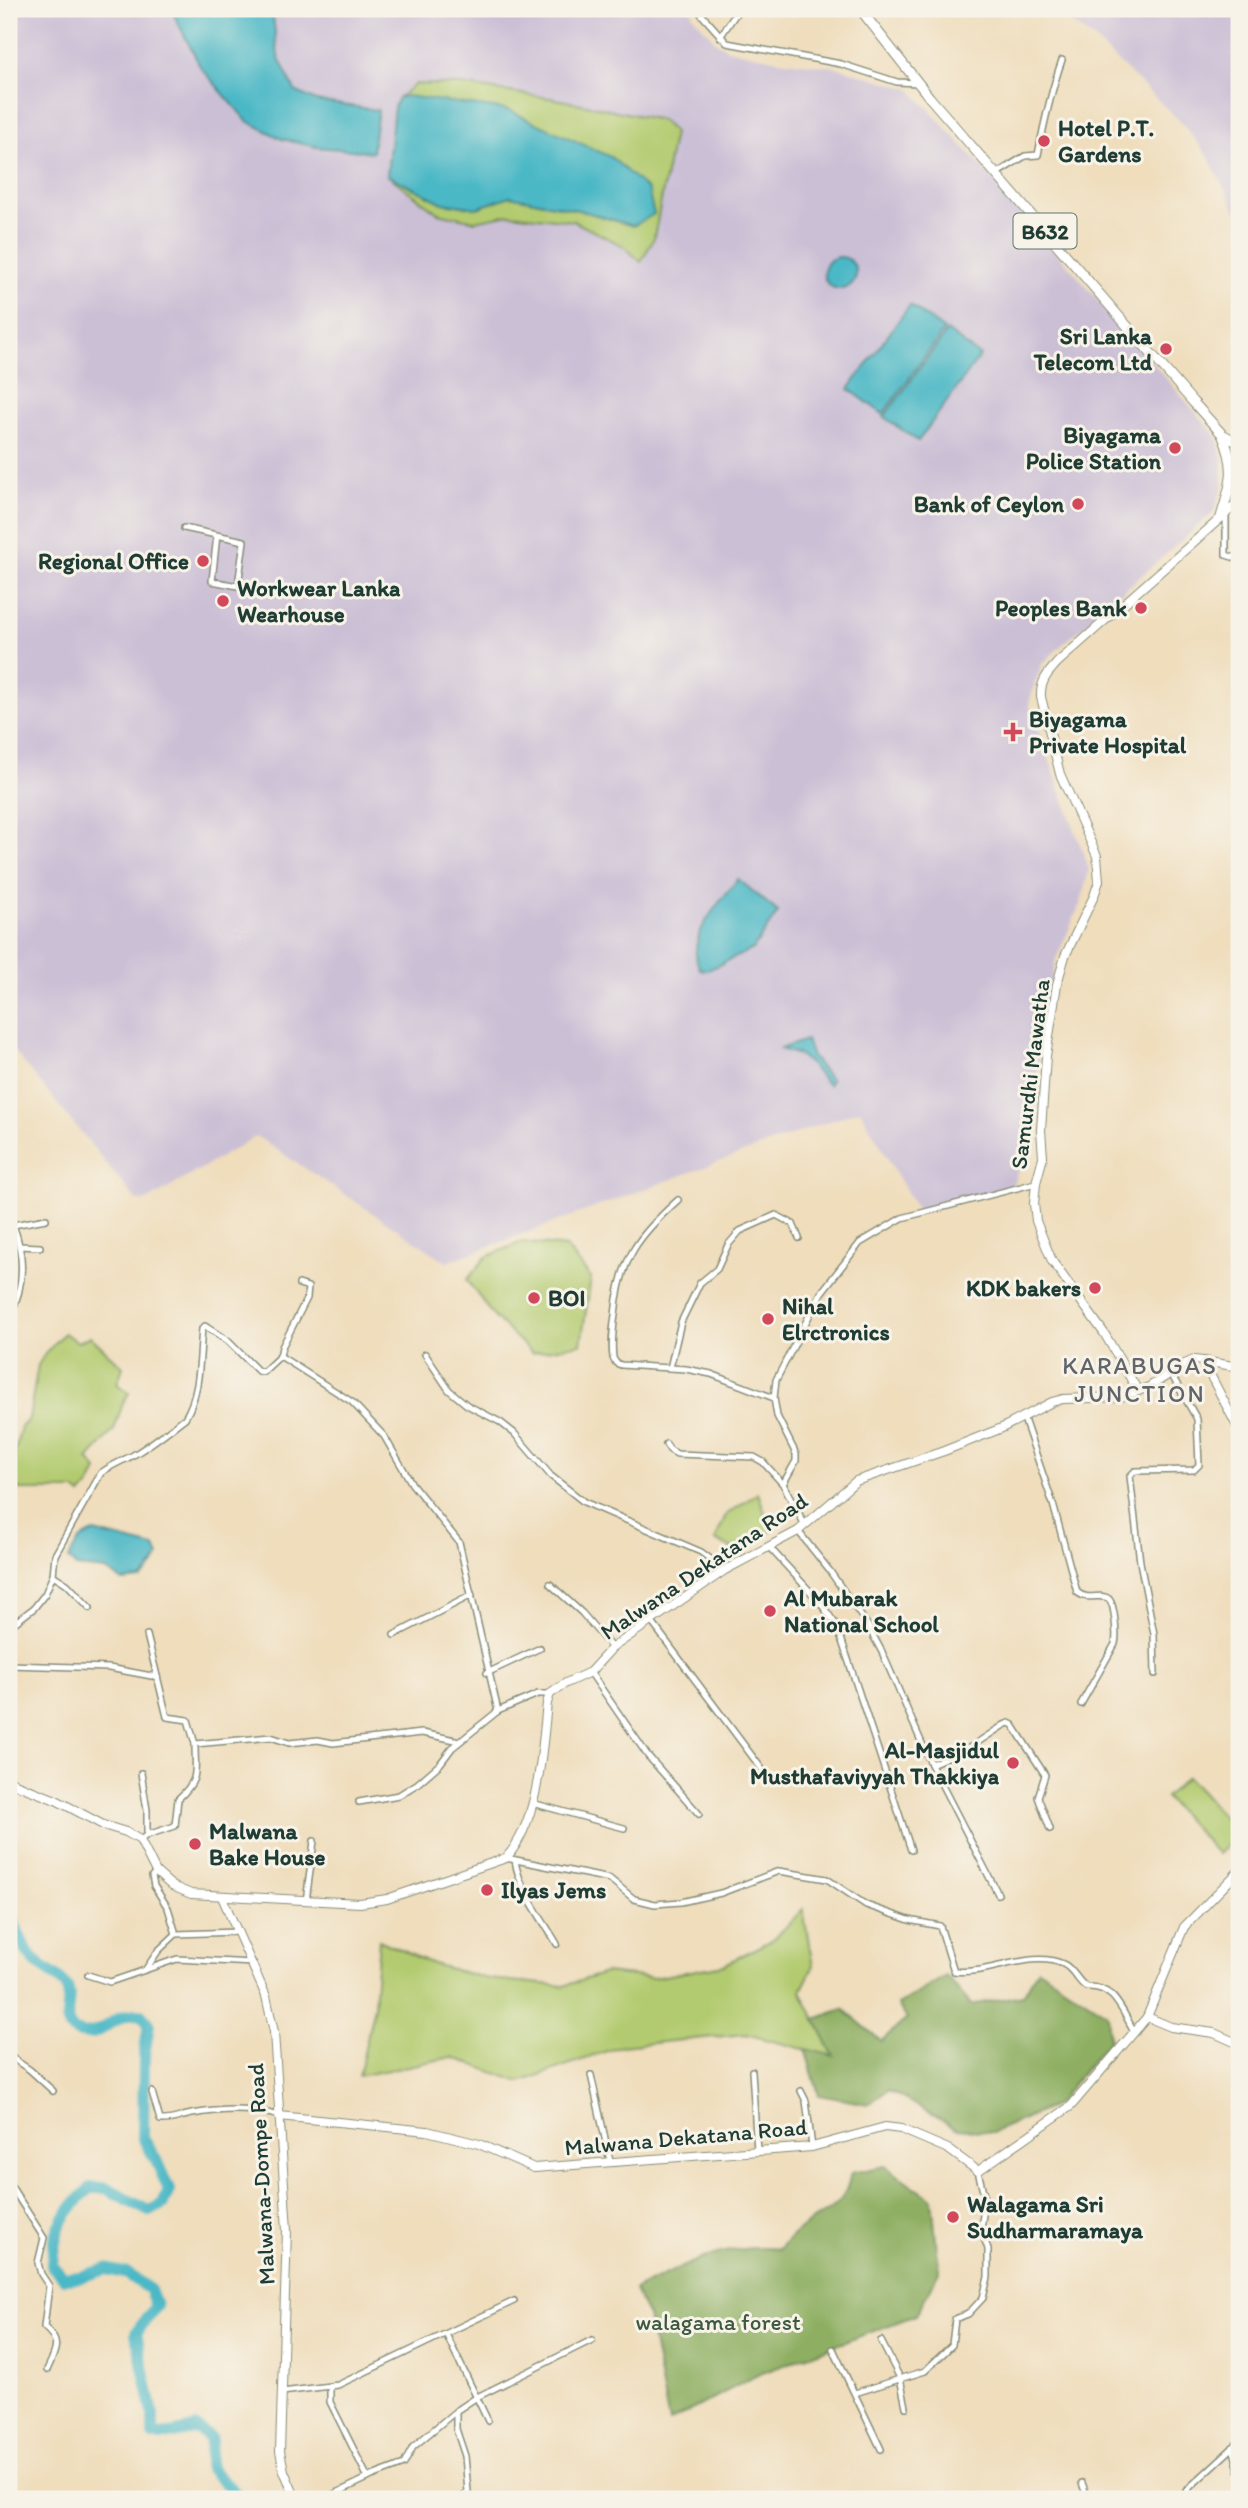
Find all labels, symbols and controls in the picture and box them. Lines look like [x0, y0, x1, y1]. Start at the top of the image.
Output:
place label: Hotel P.T. Gardens [1058, 114, 1154, 168]
marker: Hotel P.T. Gardens [1036, 133, 1052, 149]
road number: B632 [1014, 214, 1076, 248]
place label: Sri Lanka Telecom Ltd [1033, 322, 1153, 376]
marker: Sri Lanka Telecom Ltd [1158, 341, 1174, 357]
place label: Biyagama Police Station [1026, 421, 1162, 475]
marker: Biyagama Police Station [1167, 440, 1183, 456]
place label: Bank of Ceylon [914, 490, 1065, 518]
marker: Bank of Ceylon [1070, 496, 1086, 512]
place label: Regional Office [38, 547, 189, 575]
marker: Regional Office [195, 553, 211, 569]
place label: Workwear Lanka Wearhouse [237, 574, 401, 628]
marker: Workwear Lanka Wearhouse [215, 593, 231, 609]
place label: Peoples Bank [995, 594, 1127, 622]
marker: Peoples Bank [1133, 600, 1149, 616]
place label: Biyagama Private Hospital [1029, 705, 1187, 759]
marker: Biyagama Private Hospital [1003, 722, 1023, 742]
street label: Samurdhi Mawatha [1004, 977, 1056, 1171]
place label: KDK bakers [966, 1274, 1081, 1302]
marker: KDK bakers [1087, 1280, 1103, 1296]
place label: BOI [548, 1284, 586, 1312]
marker: BOI [526, 1290, 542, 1306]
place label: Nihal Elrctronics [782, 1292, 890, 1346]
marker: Nihal Elrctronics [760, 1311, 776, 1327]
district label: KARABUGAS JUNCTION [1062, 1351, 1218, 1408]
street label: Malwana Dekatana Road [595, 1486, 813, 1646]
place label: Al Mubarak National School [783, 1584, 939, 1638]
marker: Al Mubarak National School [762, 1603, 778, 1619]
place label: Al-Masjidul Musthafaviyyah Thakkiya [750, 1736, 1000, 1790]
marker: Al-Masjidul Musthafaviyyah Thakkiya [1005, 1755, 1021, 1771]
place label: Malwana Bake House [209, 1817, 325, 1871]
marker: Malwana Bake House [187, 1836, 203, 1852]
place label: Ilyas Jems [501, 1876, 606, 1904]
marker: Ilyas Jems [479, 1882, 495, 1898]
street label: Malwana-Dompe Road [241, 2062, 281, 2286]
street label: Malwana Dekatana Road [563, 2112, 809, 2162]
place label: Walagama Sri Sudharmaramaya [967, 2190, 1144, 2244]
marker: Walagama Sri Sudharmaramaya [945, 2209, 961, 2225]
park label: walagama forest [635, 2308, 801, 2336]

